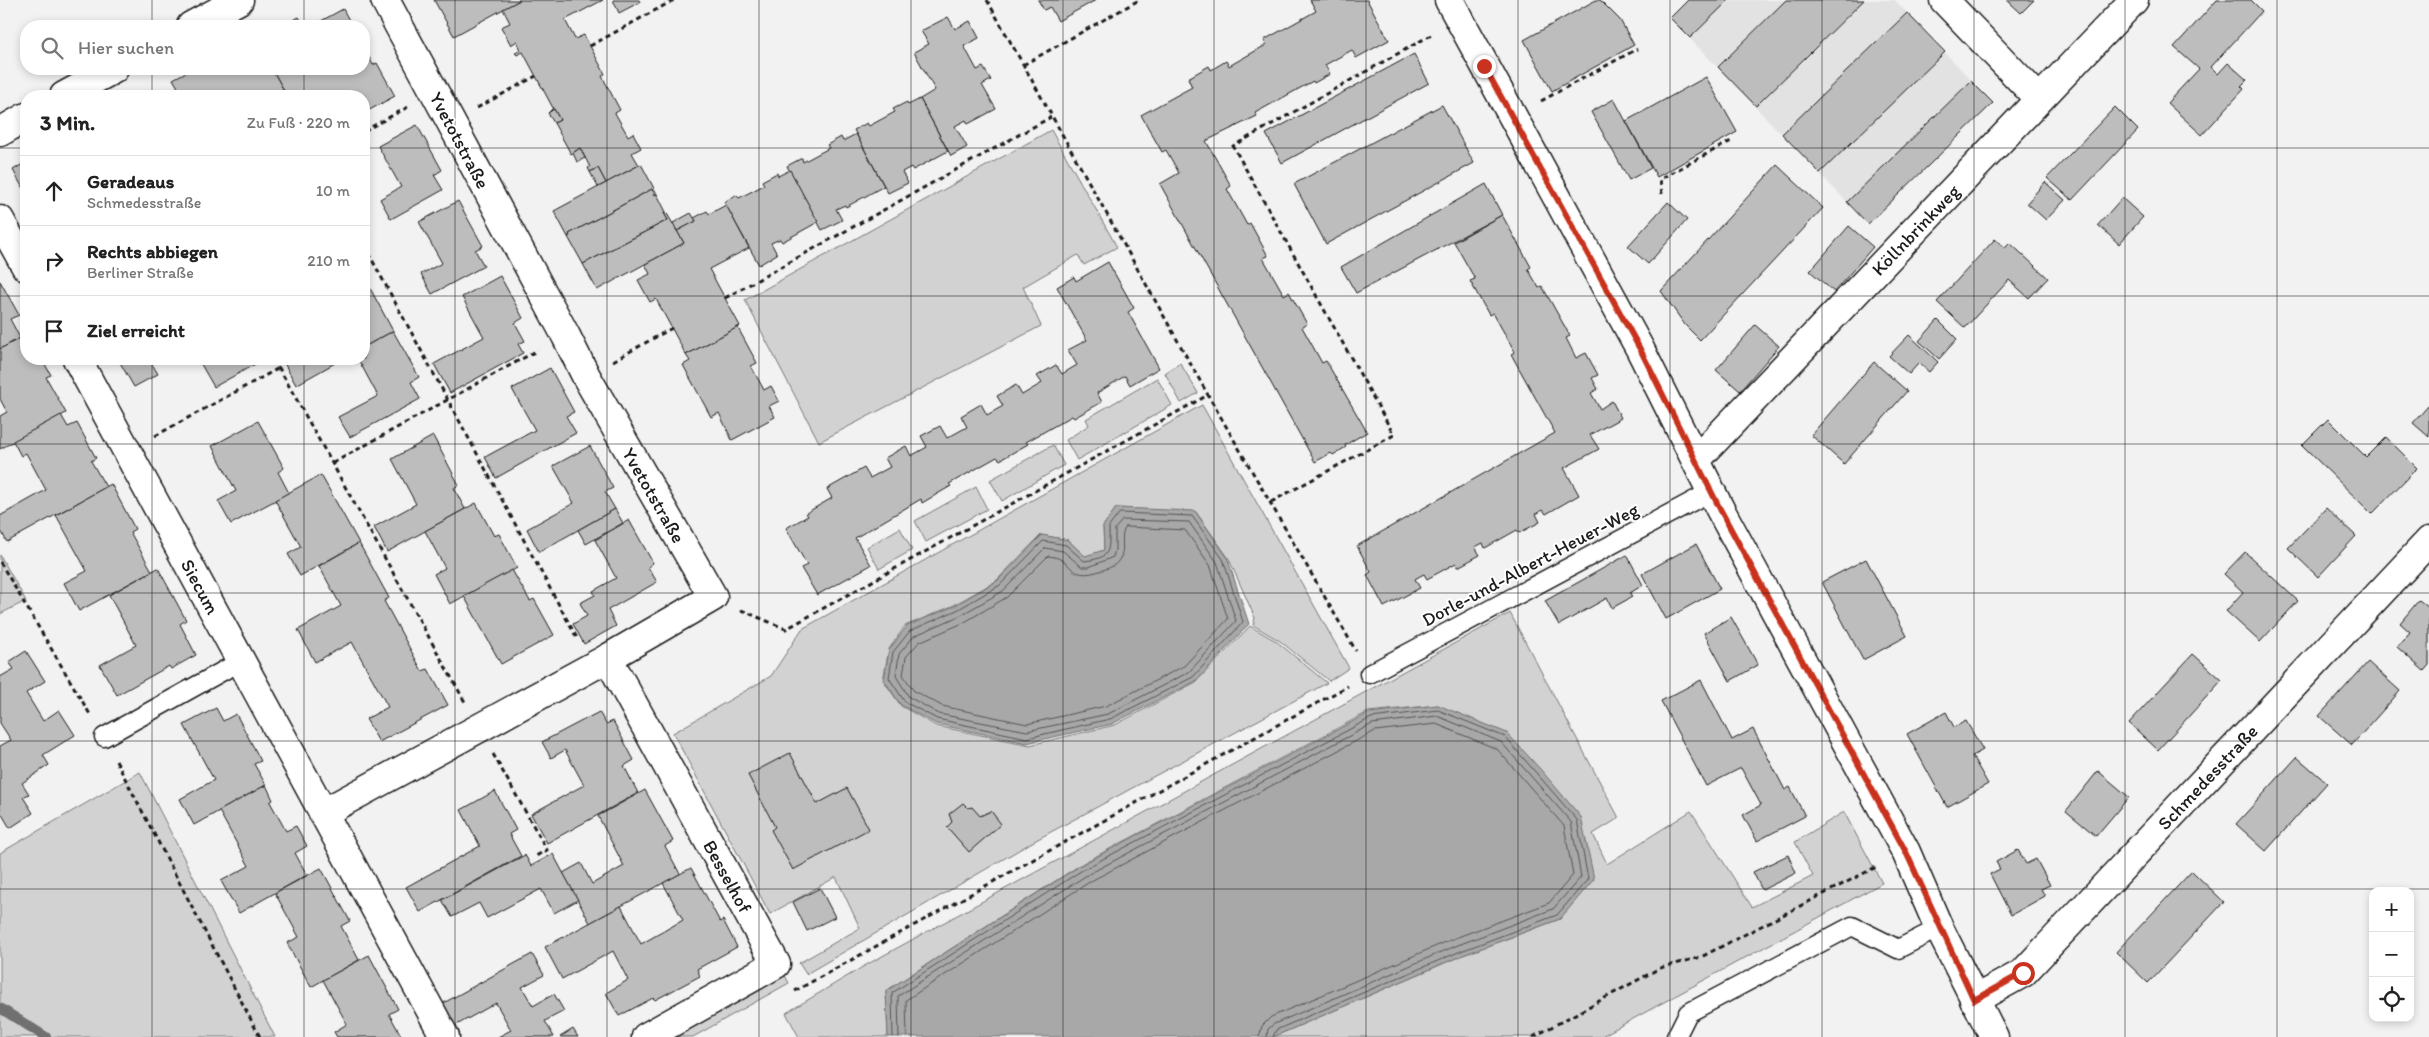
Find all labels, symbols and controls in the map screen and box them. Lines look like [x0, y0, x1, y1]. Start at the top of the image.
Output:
search box [20, 20, 370, 75]
icon: search [38, 34, 66, 62]
text: Hier suchen [78, 36, 174, 59]
route end [1473, 55, 1496, 78]
street label: Yvetotstraße [424, 88, 495, 193]
text: 3 Min. [40, 110, 95, 135]
text: Zu Fuß · 220 m [247, 113, 350, 132]
text: Geradeaus [87, 170, 174, 193]
icon: ahead [40, 177, 68, 205]
street label: Köllnbrinkweg [1867, 179, 1965, 281]
text: 10 m [316, 181, 350, 200]
text: Schmedesstraße [87, 193, 201, 212]
text: Rechts abbiegen [87, 240, 218, 263]
icon: right [40, 247, 68, 275]
text: 210 m [307, 251, 350, 270]
text: Berliner Straße [87, 263, 194, 282]
icon: arrive [40, 317, 68, 345]
text: Ziel erreicht [87, 319, 185, 342]
street label: Yvetotstraße [617, 443, 690, 547]
street label: Dorle-und-Albert-Heuer-Weg [1418, 497, 1643, 631]
street label: Siecum [176, 555, 225, 619]
street label: Schmedesstraße [2153, 720, 2263, 835]
street label: Besselhof [698, 836, 757, 917]
map controls [2369, 887, 2414, 1022]
button: + [2369, 887, 2414, 932]
button: − [2369, 932, 2414, 977]
route start [2012, 962, 2035, 985]
button: locate [2369, 977, 2414, 1022]

